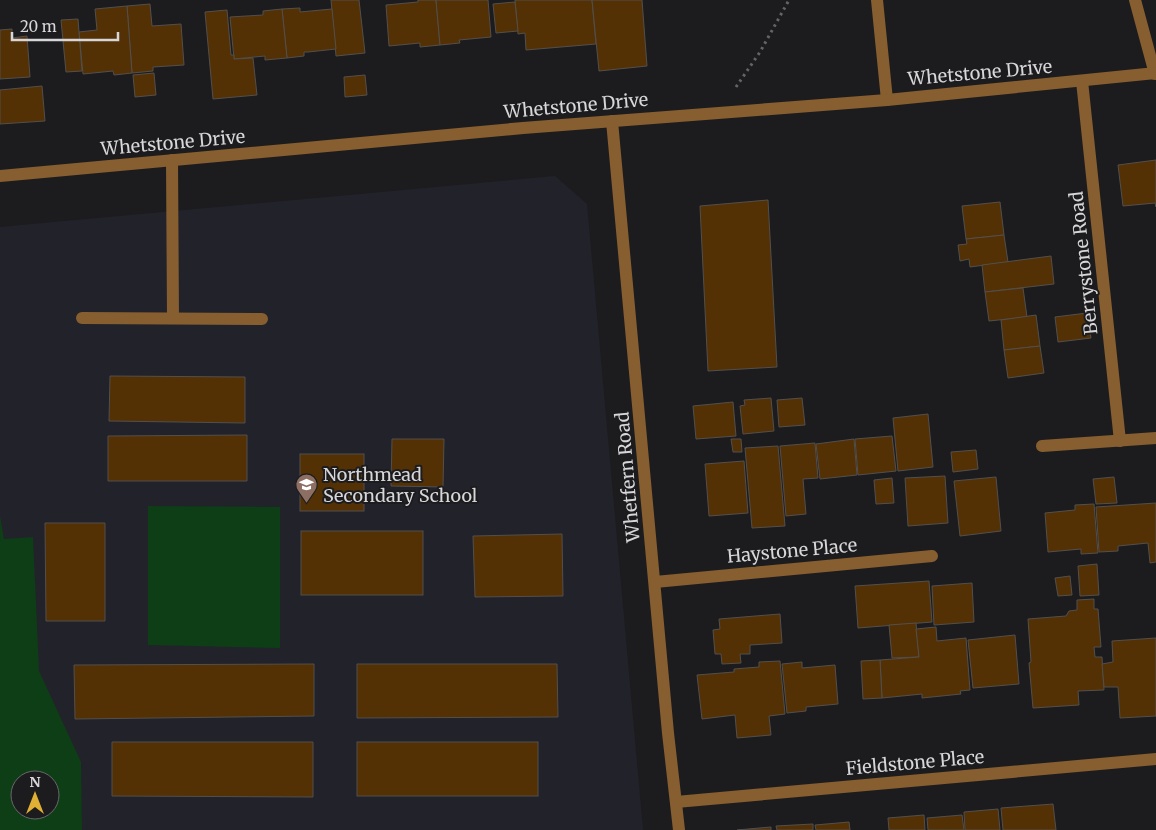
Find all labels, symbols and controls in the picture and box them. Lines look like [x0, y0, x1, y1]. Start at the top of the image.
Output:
scale bar [12, 10, 119, 42]
text: 20 m [20, 17, 57, 36]
street label: Whetstone Drive [906, 55, 1053, 90]
street label: Whetstone Drive [502, 88, 649, 123]
street label: Whetstone Drive [99, 125, 246, 160]
street label: Berrystone Road [1065, 190, 1102, 336]
street label: Whetfern Road [610, 411, 645, 544]
place label: Northmead Secondary School [323, 463, 478, 507]
school or university icon: Northmead Secondary School [295, 473, 319, 504]
street label: Haystone Place [726, 533, 858, 568]
street label: Fieldstone Place [845, 745, 985, 780]
north arrow [10, 770, 60, 820]
text: N [29, 773, 41, 791]

